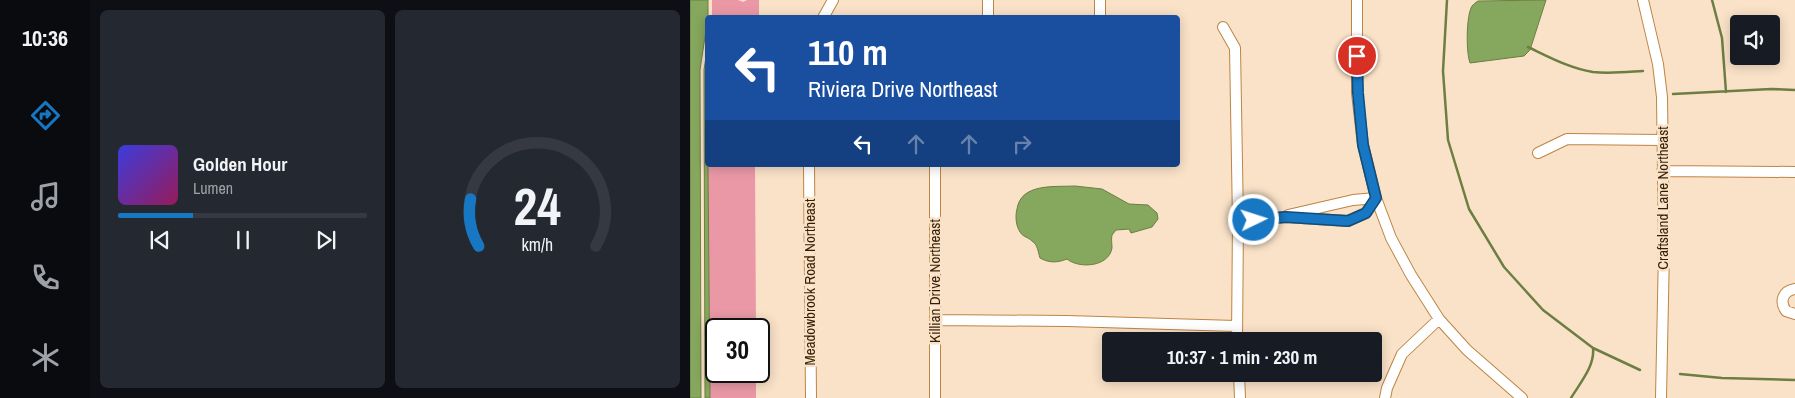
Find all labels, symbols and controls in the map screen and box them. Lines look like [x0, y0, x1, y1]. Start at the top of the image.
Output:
map controls [1730, 15, 1780, 65]
button: sound [1730, 15, 1780, 65]
text: 10:36 [22, 23, 68, 53]
text: 110 m [808, 29, 888, 76]
icon: left [725, 35, 790, 100]
pin [1336, 35, 1378, 77]
icon: arrive [1343, 42, 1371, 70]
text: Riviera Drive Northeast [808, 74, 998, 104]
icon: directions [28, 98, 63, 133]
street label: Craftsland Lane Northeast [1652, 126, 1673, 270]
icon: left [849, 130, 877, 158]
icon: ahead [902, 130, 930, 158]
icon: ahead [955, 130, 983, 158]
icon: right [1008, 130, 1036, 158]
text: Golden Hour [193, 151, 287, 177]
text: 24 [514, 171, 561, 241]
text: Lumen [193, 177, 233, 199]
icon: music [28, 179, 63, 214]
position arrow [1227, 193, 1279, 245]
street label: Meadowbrook Road Northeast [799, 198, 820, 365]
street label: Killian Drive Northeast [924, 219, 945, 343]
icon: previous [146, 226, 174, 254]
icon: pause [229, 226, 257, 254]
icon: next [312, 226, 340, 254]
text: km/h [522, 233, 553, 257]
icon: phone [28, 260, 63, 295]
speed limit sign: 30 [705, 318, 770, 383]
icon: climate [28, 340, 63, 375]
text: 10:37 · 1 min · 230 m [1167, 344, 1317, 370]

